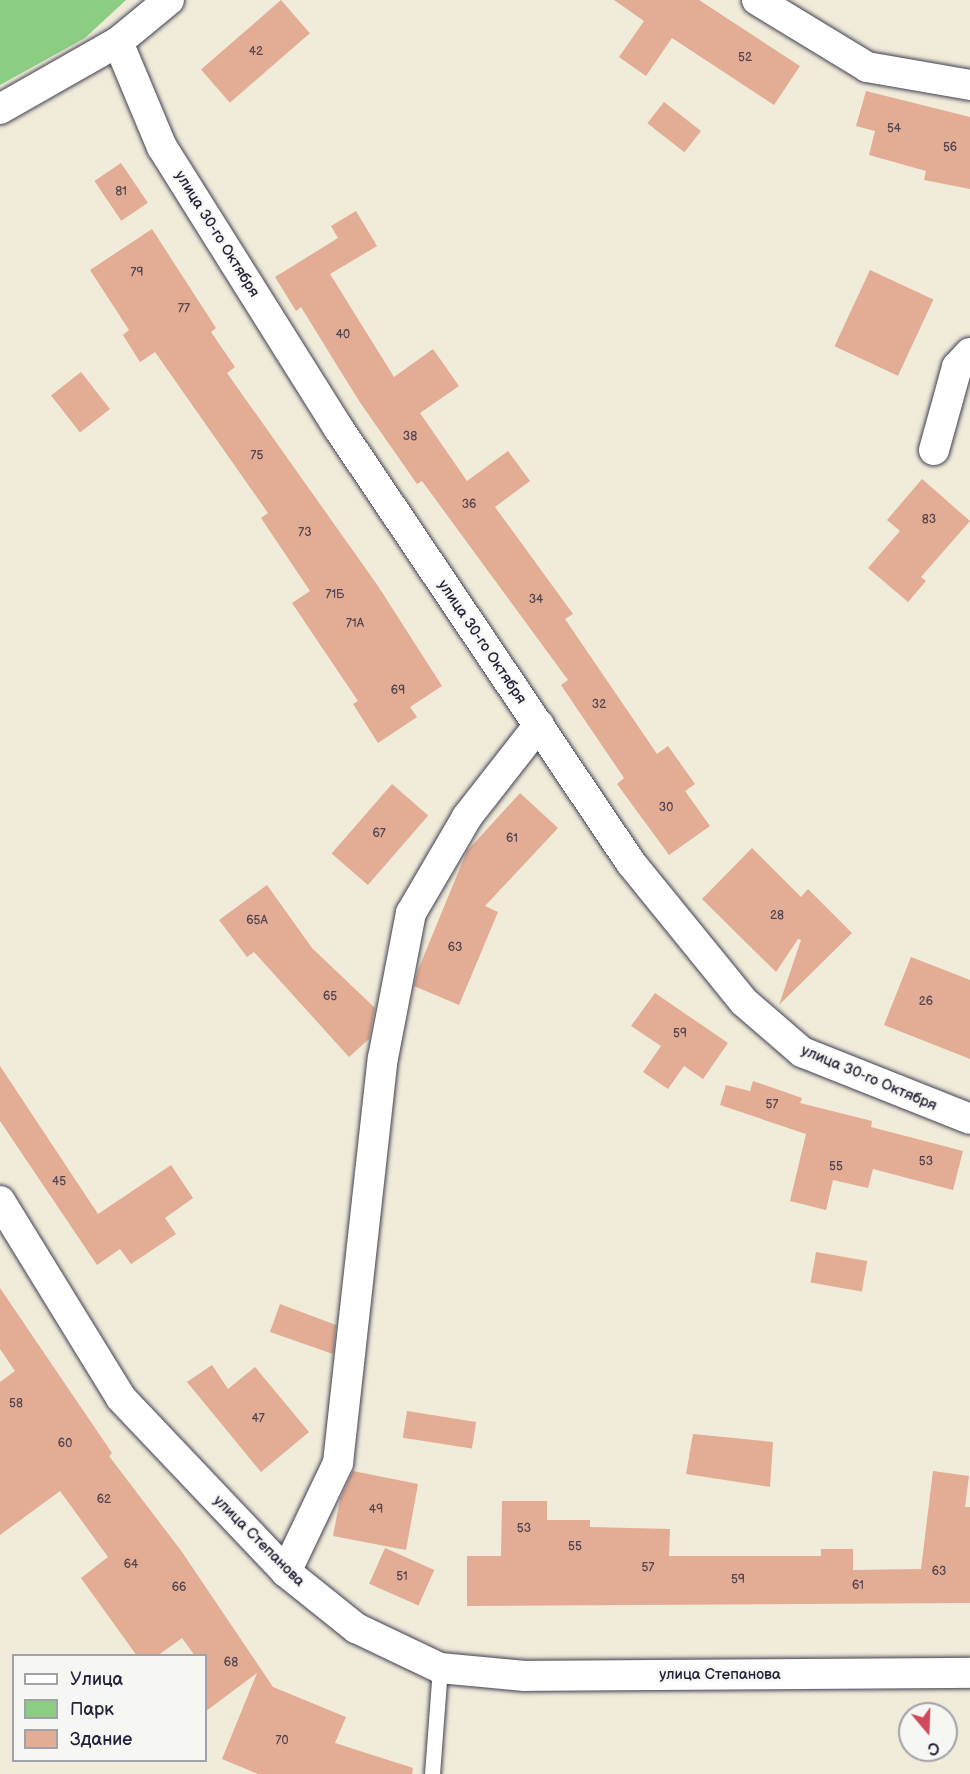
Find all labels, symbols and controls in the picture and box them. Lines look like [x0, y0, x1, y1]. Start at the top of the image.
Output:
house number: 42 [249, 45, 263, 59]
house number: 52 [738, 51, 752, 65]
house number: 54 [887, 122, 901, 136]
house number: 56 [943, 141, 957, 155]
street label: улица 30-го Октября [171, 168, 263, 300]
house number: 81 [115, 185, 127, 199]
house number: 79 [131, 266, 143, 280]
house number: 77 [178, 302, 190, 316]
house number: 40 [336, 328, 350, 342]
house number: 38 [403, 430, 417, 444]
house number: 75 [251, 449, 263, 463]
house number: 36 [462, 498, 476, 512]
house number: 83 [922, 513, 936, 527]
house number: 73 [298, 526, 312, 540]
street label: улица 30-го Октября [434, 577, 530, 707]
house number: 71Б [326, 588, 344, 602]
house number: 34 [529, 593, 543, 607]
house number: 71А [346, 617, 364, 631]
house number: 69 [391, 684, 405, 698]
house number: 32 [592, 698, 606, 712]
house number: 30 [659, 801, 673, 815]
house number: 67 [372, 827, 386, 841]
house number: 61 [506, 832, 518, 846]
house number: 28 [770, 909, 784, 923]
house number: 65А [246, 914, 268, 928]
house number: 63 [448, 941, 462, 955]
house number: 65 [323, 990, 337, 1004]
house number: 26 [919, 995, 933, 1009]
house number: 59 [673, 1027, 687, 1041]
street label: улица 30-го Октября [799, 1041, 939, 1115]
house number: 57 [766, 1098, 778, 1112]
house number: 53 [919, 1155, 933, 1169]
house number: 55 [829, 1160, 843, 1174]
house number: 45 [52, 1175, 66, 1189]
house number: 58 [9, 1397, 23, 1411]
house number: 47 [251, 1412, 265, 1426]
house number: 60 [58, 1437, 72, 1451]
street label: улица Степанова [210, 1492, 308, 1590]
house number: 62 [97, 1493, 111, 1507]
house number: 49 [369, 1503, 383, 1517]
house number: 53 [517, 1522, 531, 1536]
house number: 55 [568, 1540, 582, 1554]
house number: 64 [124, 1558, 138, 1572]
house number: 57 [642, 1561, 654, 1575]
house number: 63 [932, 1565, 946, 1579]
house number: 51 [396, 1570, 408, 1584]
house number: 59 [731, 1573, 745, 1587]
house number: 61 [852, 1579, 864, 1593]
house number: 66 [172, 1581, 186, 1595]
legend [12, 1654, 207, 1762]
house number: 68 [224, 1656, 238, 1670]
street label: улица Степанова [659, 1666, 781, 1684]
text: Улица [70, 1669, 123, 1690]
text: Парк [70, 1699, 114, 1720]
north arrow [898, 1702, 958, 1762]
text: Здание [70, 1729, 132, 1750]
house number: 70 [276, 1734, 288, 1748]
text: С [925, 1737, 942, 1758]

